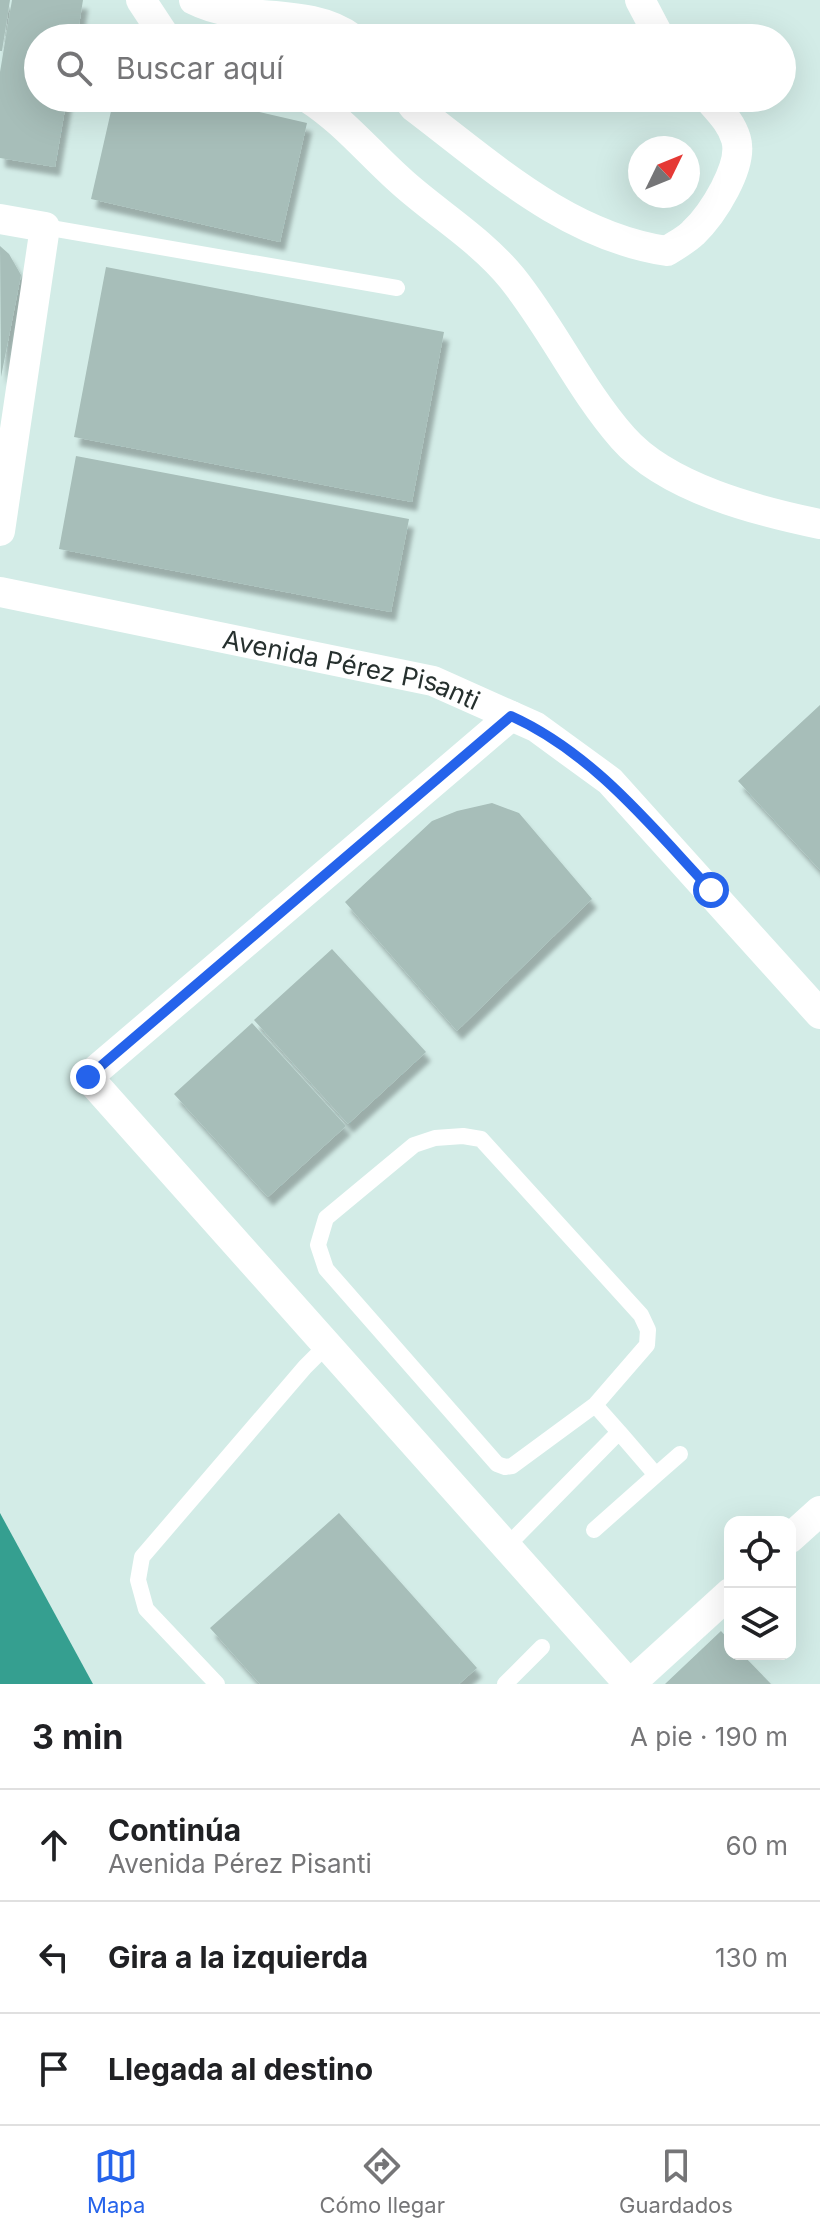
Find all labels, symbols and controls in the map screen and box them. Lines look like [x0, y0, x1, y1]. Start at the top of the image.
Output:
search box [24, 24, 796, 112]
icon: search [52, 46, 96, 90]
text: Buscar aquí [116, 50, 283, 86]
north arrow [628, 136, 700, 208]
street label: Avenida Pérez Pisanti [220, 623, 485, 715]
route start [693, 872, 729, 908]
route end [70, 1059, 106, 1095]
map controls [724, 1516, 796, 1660]
button: locate [724, 1516, 796, 1588]
button: layers [724, 1588, 796, 1660]
text: 3 min [32, 1716, 123, 1757]
text: A pie · 190 m [630, 1721, 788, 1752]
text: Continúa [108, 1812, 241, 1848]
icon: ahead [32, 1823, 76, 1867]
text: 60 m [725, 1830, 788, 1861]
text: Avenida Pérez Pisanti [108, 1848, 372, 1879]
icon: left [32, 1935, 76, 1979]
text: Gira a la izquierda [108, 1939, 368, 1975]
text: 130 m [715, 1942, 788, 1973]
icon: arrive [32, 2047, 76, 2091]
text: Llegada al destino [108, 2051, 373, 2087]
tab: Mapa [87, 2144, 145, 2218]
tab: Cómo llegar [319, 2144, 445, 2218]
tab: Guardados [619, 2144, 733, 2218]

